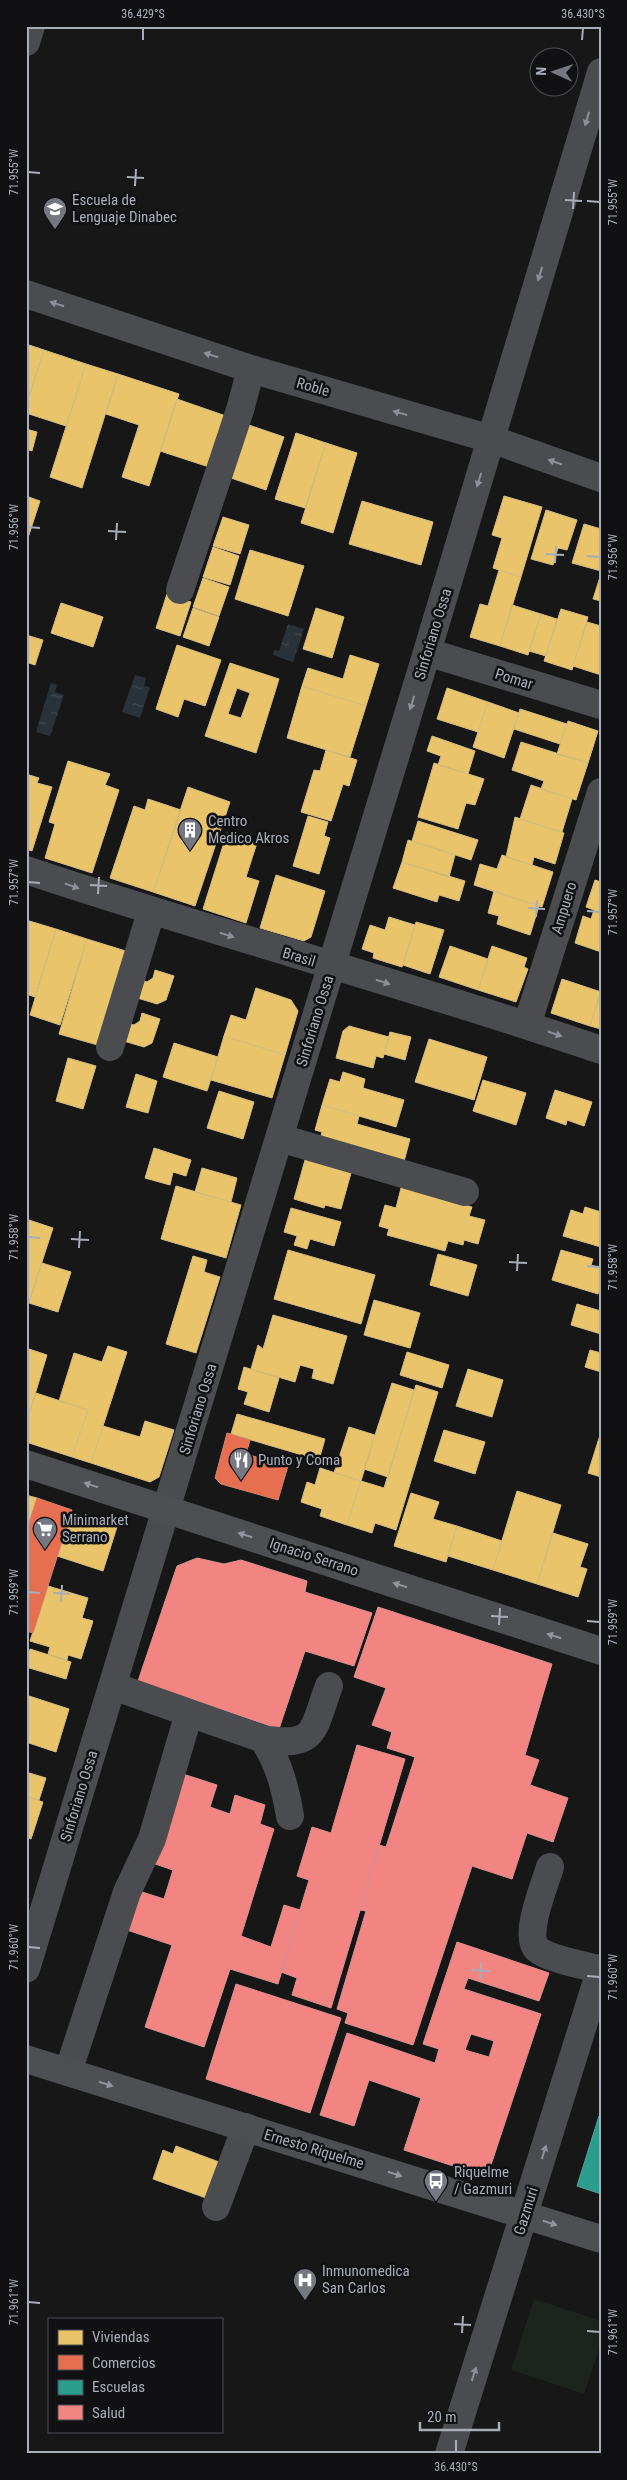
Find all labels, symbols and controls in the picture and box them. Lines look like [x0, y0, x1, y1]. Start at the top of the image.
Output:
text: 36.429°S [121, 7, 165, 21]
text: 36.430°S [561, 7, 605, 21]
north arrow [530, 48, 580, 98]
text: N [533, 67, 549, 76]
one-way arrow [582, 111, 590, 126]
text: 71.955°W [7, 149, 21, 195]
text: 71.955°W [606, 179, 620, 225]
place label: Escuela de Lenguaje Dinabec [72, 191, 177, 226]
school or university icon: Escuela de Lenguaje Dinabec [42, 196, 68, 230]
one-way arrow [536, 267, 544, 282]
one-way arrow [49, 300, 64, 307]
one-way arrow [203, 351, 218, 359]
street label: Roble [294, 374, 332, 400]
one-way arrow [392, 408, 407, 416]
one-way arrow [547, 458, 562, 465]
one-way arrow [474, 473, 482, 488]
text: 71.956°W [7, 504, 21, 550]
text: 71.956°W [606, 534, 620, 580]
street label: Sinforiano Ossa [411, 586, 455, 682]
street label: Pomar [493, 665, 536, 693]
one-way arrow [407, 696, 415, 711]
place label: Centro Medico Akros [208, 812, 290, 847]
building icon: Centro Medico Akros [177, 817, 203, 851]
text: 71.957°W [7, 859, 21, 905]
street label: Ampuero [548, 880, 580, 936]
one-way arrow [65, 882, 80, 890]
text: 71.957°W [606, 889, 620, 935]
one-way arrow [220, 932, 235, 940]
street label: Brasil [280, 944, 318, 970]
street label: Sinforiano Ossa [293, 973, 337, 1069]
one-way arrow [375, 978, 390, 986]
one-way arrow [548, 1030, 563, 1038]
text: 71.958°W [7, 1214, 21, 1260]
text: 71.958°W [606, 1244, 620, 1290]
street label: Sinforiano Ossa [176, 1361, 220, 1457]
restaurant icon: Punto y Coma [228, 1447, 254, 1481]
place label: Punto y Coma [258, 1451, 340, 1469]
one-way arrow [83, 1481, 98, 1488]
place label: Minimarket Serrano [62, 1511, 129, 1546]
supermarket icon: Minimarket Serrano [32, 1516, 58, 1550]
one-way arrow [238, 1531, 253, 1539]
street label: Ignacio Serrano [267, 1534, 361, 1580]
text: 71.959°W [7, 1569, 21, 1615]
one-way arrow [392, 1581, 407, 1589]
text: 71.959°W [606, 1599, 620, 1645]
one-way arrow [547, 1631, 562, 1639]
street label: Sinforiano Ossa [57, 1748, 101, 1844]
text: 71.960°W [7, 1924, 21, 1970]
text: 71.960°W [606, 1954, 620, 2000]
one-way arrow [99, 2080, 114, 2088]
street label: Ernesto Riquelme [262, 2125, 366, 2173]
one-way arrow [541, 2145, 548, 2160]
place label: Riquelme / Gazmuri [454, 2163, 512, 2198]
bus stop icon: Riquelme / Gazmuri [423, 2168, 449, 2202]
one-way arrow [387, 2171, 402, 2179]
street label: Gazmuri [510, 2185, 542, 2237]
one-way arrow [542, 2220, 557, 2227]
place label: Inmunomedica San Carlos [322, 2262, 410, 2297]
hospital icon: Inmunomedica San Carlos [292, 2267, 318, 2301]
text: 71.961°W [7, 2279, 21, 2325]
text: 71.961°W [606, 2309, 620, 2355]
legend [48, 2318, 222, 2432]
text: Viviendas [92, 2328, 150, 2346]
text: Comercios [92, 2354, 156, 2372]
one-way arrow [470, 2366, 478, 2381]
text: Escuelas [92, 2378, 145, 2396]
scale bar [420, 2400, 498, 2432]
text: Salud [92, 2404, 125, 2422]
text: 20 m [427, 2408, 457, 2426]
text: 36.430°S [434, 2460, 478, 2474]

